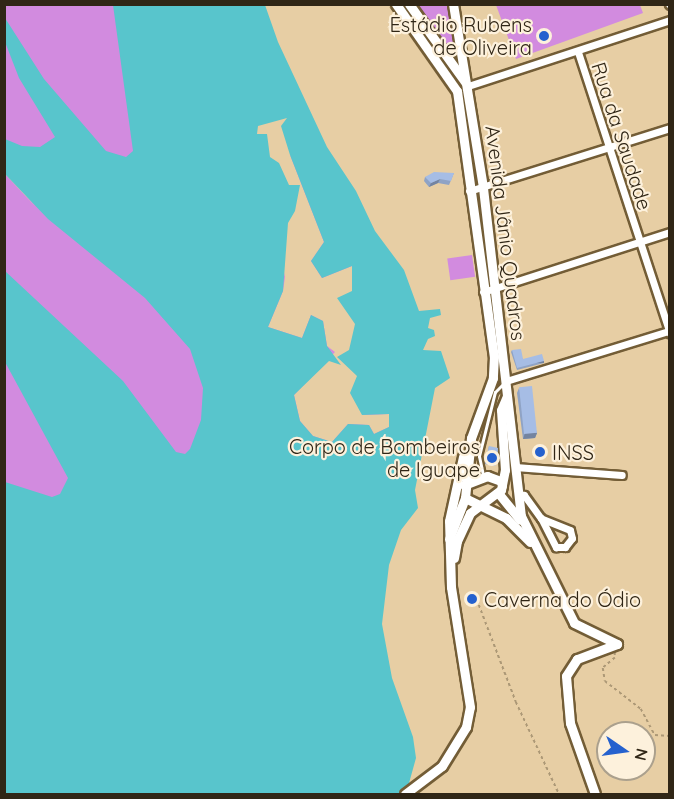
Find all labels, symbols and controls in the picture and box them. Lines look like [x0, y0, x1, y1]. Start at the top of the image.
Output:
place label: Estádio Rubens de Oliveira [389, 13, 532, 60]
marker: Estádio Rubens de Oliveira [537, 29, 551, 43]
street label: Rua da Saudade [587, 59, 657, 213]
street label: Avenida Jânio Quadros [481, 124, 531, 342]
place label: Corpo de Bombeiros de Iguape [289, 434, 480, 481]
place label: INSS [552, 440, 594, 464]
marker: INSS [533, 445, 547, 459]
marker: Corpo de Bombeiros de Iguape [485, 451, 499, 465]
place label: Caverna do Ódio [484, 587, 641, 611]
marker: Caverna do Ódio [465, 592, 479, 606]
north arrow [596, 721, 656, 781]
text: N [631, 747, 653, 763]

